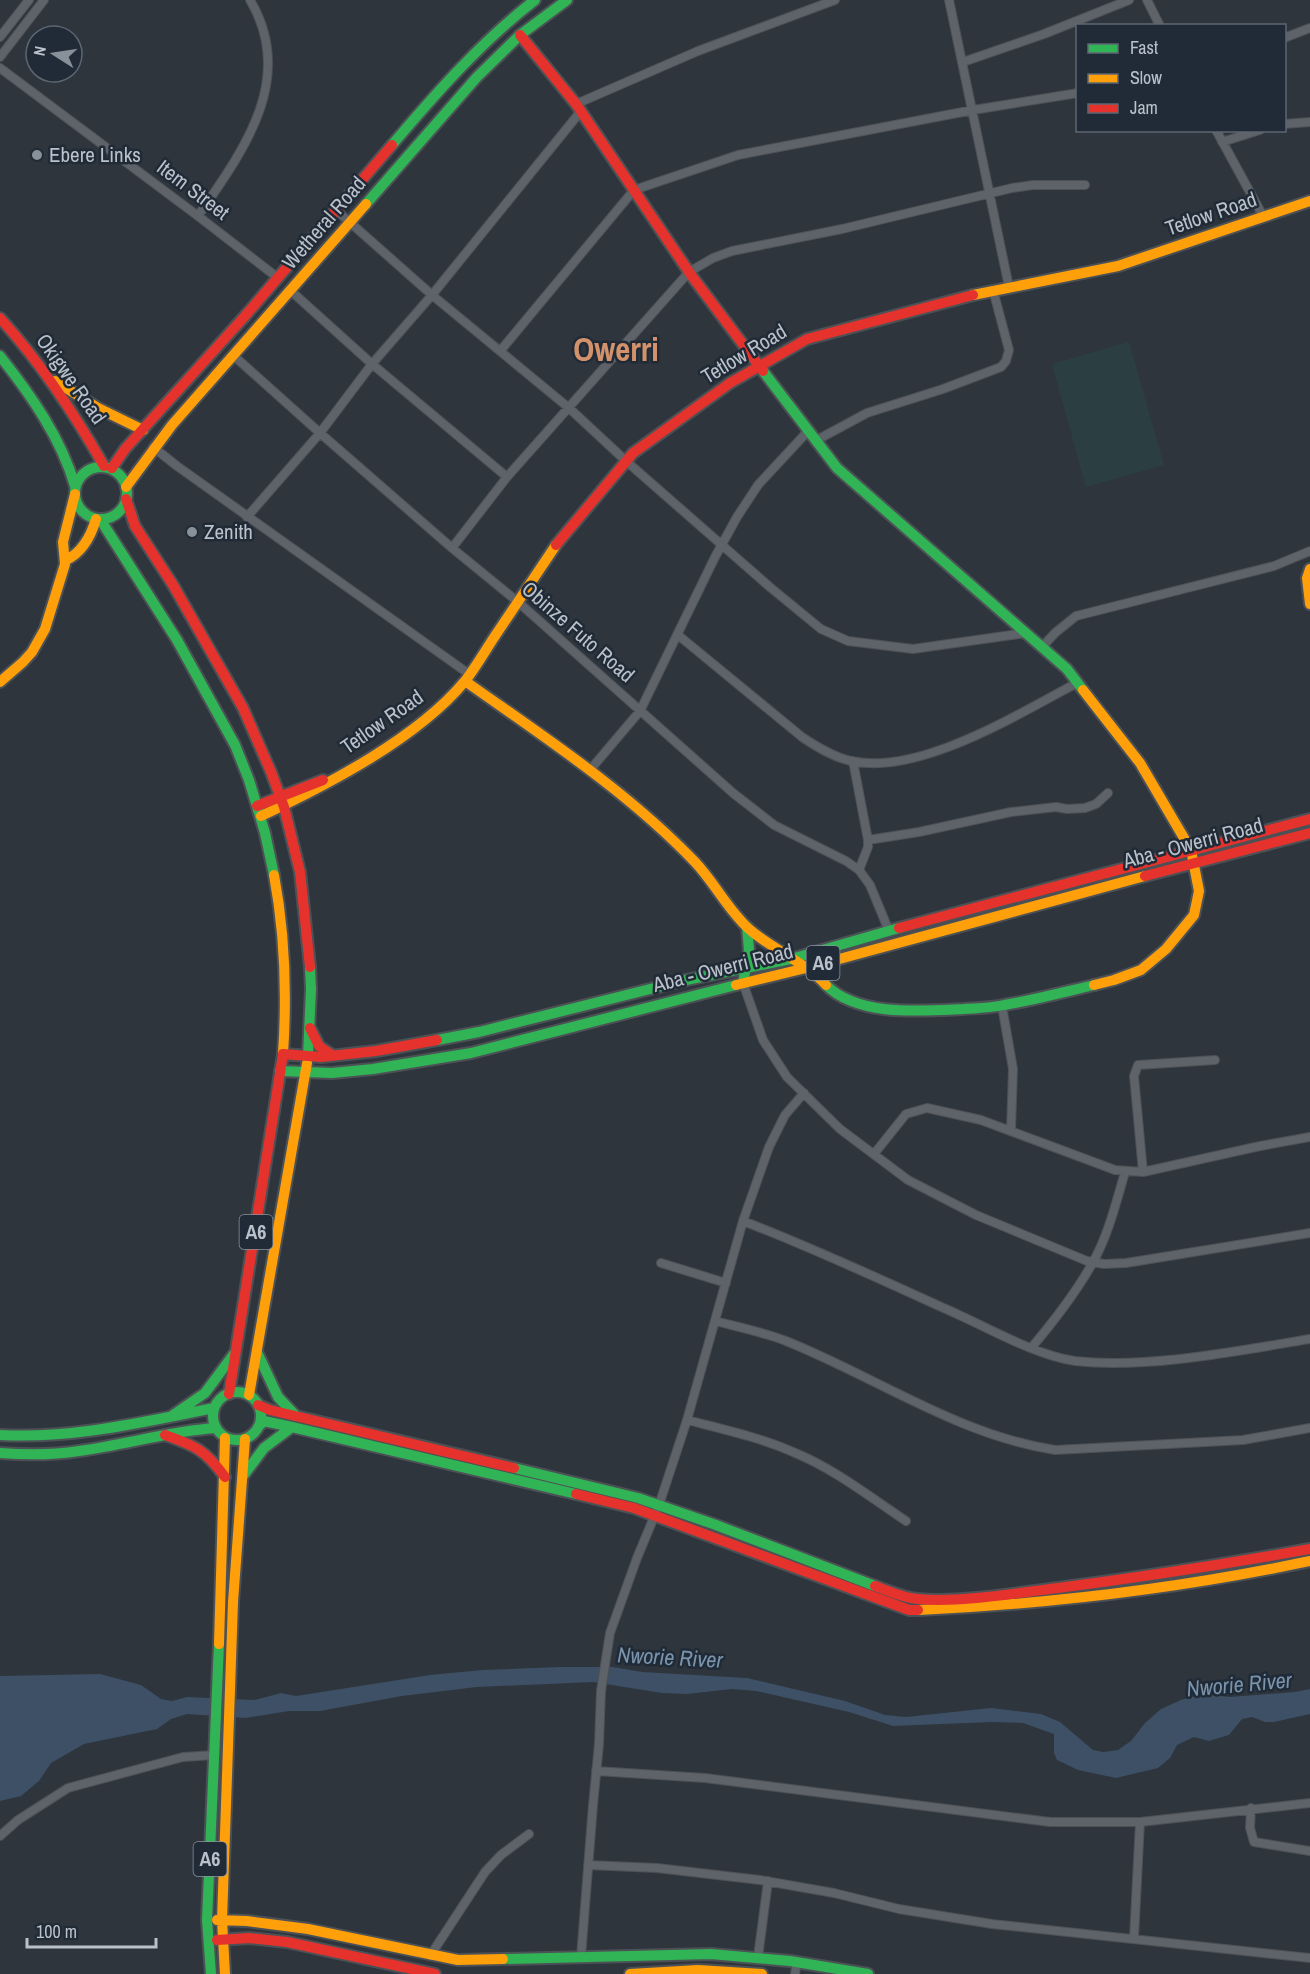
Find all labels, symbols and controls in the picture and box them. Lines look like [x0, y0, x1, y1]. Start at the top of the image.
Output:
north arrow [24, 24, 84, 84]
legend [1076, 24, 1286, 132]
text: Fast [1130, 35, 1158, 60]
text: N [28, 44, 51, 58]
text: Slow [1130, 65, 1162, 90]
text: Jam [1130, 95, 1158, 120]
place label: Ebere Links [49, 140, 141, 169]
marker: Ebere Links [30, 148, 44, 162]
street label: Item Street [151, 153, 236, 227]
street label: Wetheral Road [275, 170, 372, 275]
street label: Tetlow Road [1161, 184, 1260, 243]
street label: Tetlow Road [696, 317, 792, 390]
district label: Owerri [573, 327, 659, 371]
street label: Okigwe Road [30, 328, 113, 430]
place label: Zenith [204, 517, 253, 546]
marker: Zenith [185, 525, 199, 539]
street label: Obinze Futo Road [516, 575, 641, 689]
street label: Tetlow Road [335, 683, 429, 761]
street label: Aba - Owerri Road [1119, 810, 1266, 875]
street label: Aba - Owerri Road [649, 936, 796, 999]
road number: A6 [806, 946, 840, 980]
road number: A6 [240, 1215, 272, 1249]
water label: Nworie River [617, 1639, 724, 1675]
water label: Nworie River [1185, 1664, 1294, 1704]
road number: A6 [194, 1842, 226, 1876]
scale bar [27, 1911, 156, 1949]
text: 100 m [36, 1919, 77, 1944]

